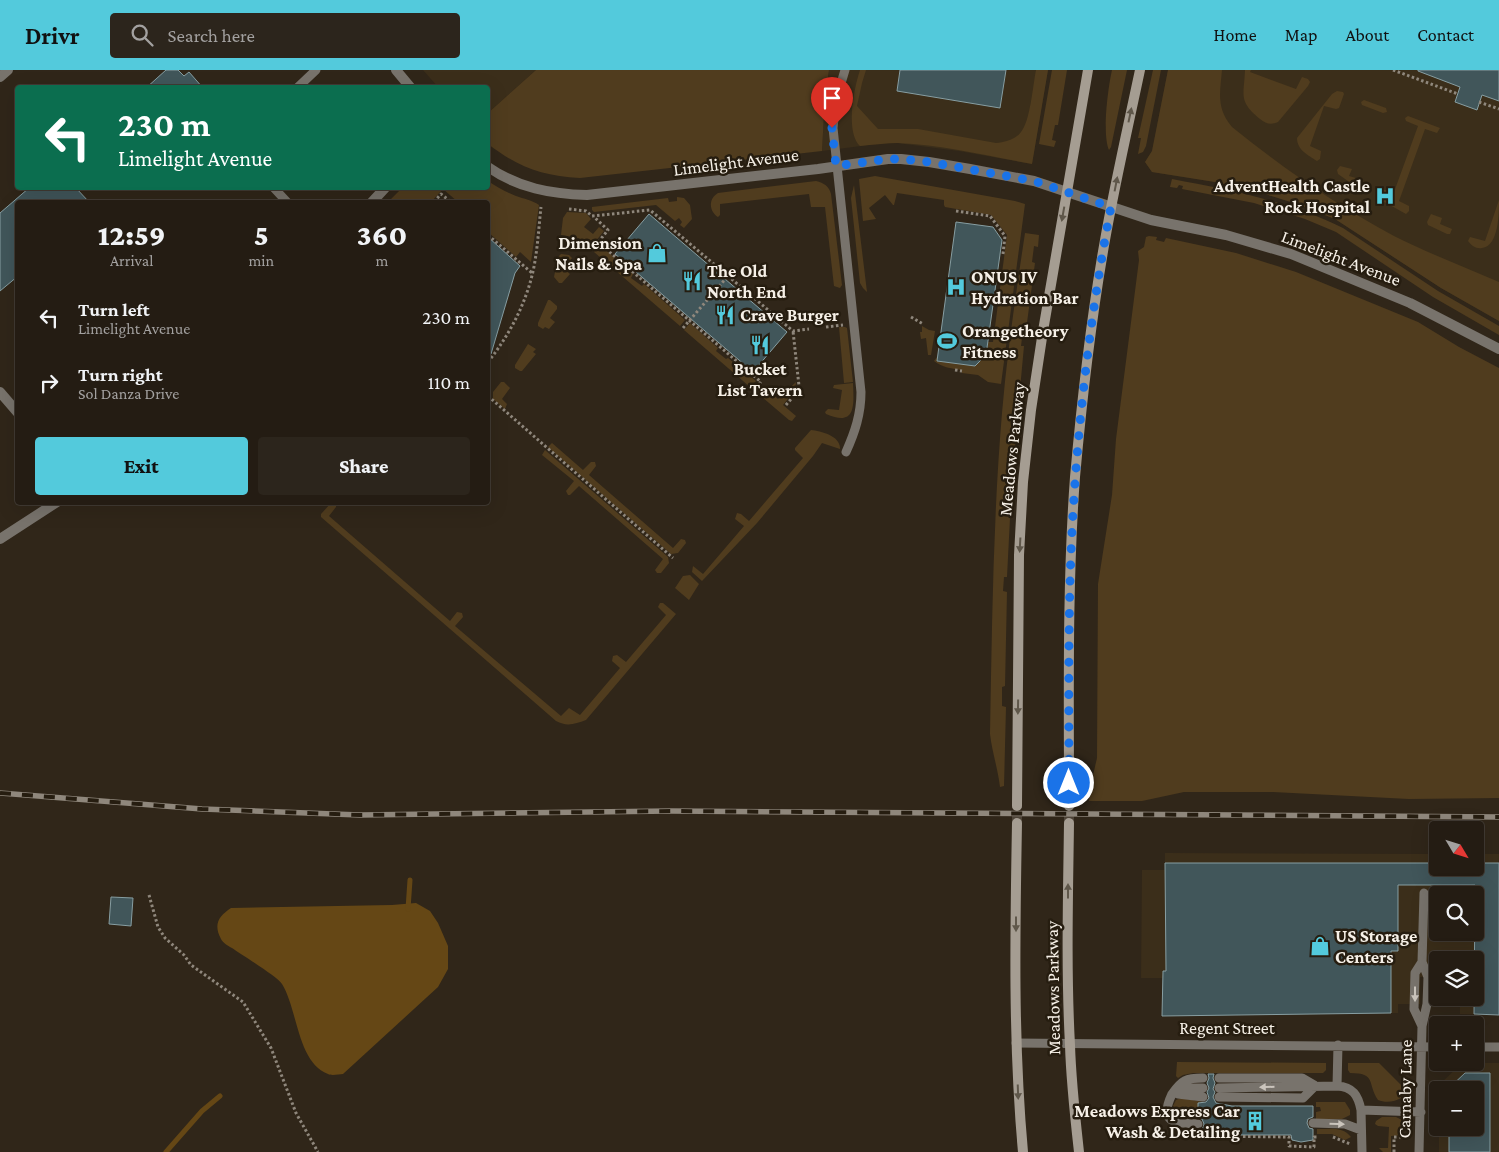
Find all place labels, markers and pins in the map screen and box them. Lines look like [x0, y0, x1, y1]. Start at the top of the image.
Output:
pin [811, 77, 853, 128]
place label: AdventHealth Castle Rock Hospital [1213, 176, 1370, 217]
hospital icon: AdventHealth Castle Rock Hospital [1374, 185, 1396, 207]
place label: Dimension Nails & Spa [555, 233, 643, 274]
shop icon: Dimension Nails & Spa [646, 242, 668, 264]
place label: The Old North End [707, 261, 786, 302]
place label: ONUS IV Hydration Bar [971, 267, 1079, 308]
restaurant icon: The Old North End [681, 270, 703, 292]
hospital icon: ONUS IV Hydration Bar [945, 276, 967, 298]
restaurant icon: Crave Burger [714, 304, 736, 326]
place label: Crave Burger [740, 305, 839, 325]
place label: Orangetheory Fitness [962, 321, 1069, 362]
sports icon: Orangetheory Fitness [936, 330, 958, 352]
restaurant icon: Bucket List Tavern [749, 334, 771, 356]
place label: Bucket List Tavern [717, 359, 803, 400]
place label: US Storage Centers [1335, 926, 1417, 967]
shop icon: US Storage Centers [1309, 935, 1331, 957]
place label: Meadows Express Car Wash & Detailing [1074, 1101, 1240, 1142]
building icon: Meadows Express Car Wash & Detailing [1244, 1110, 1266, 1132]

